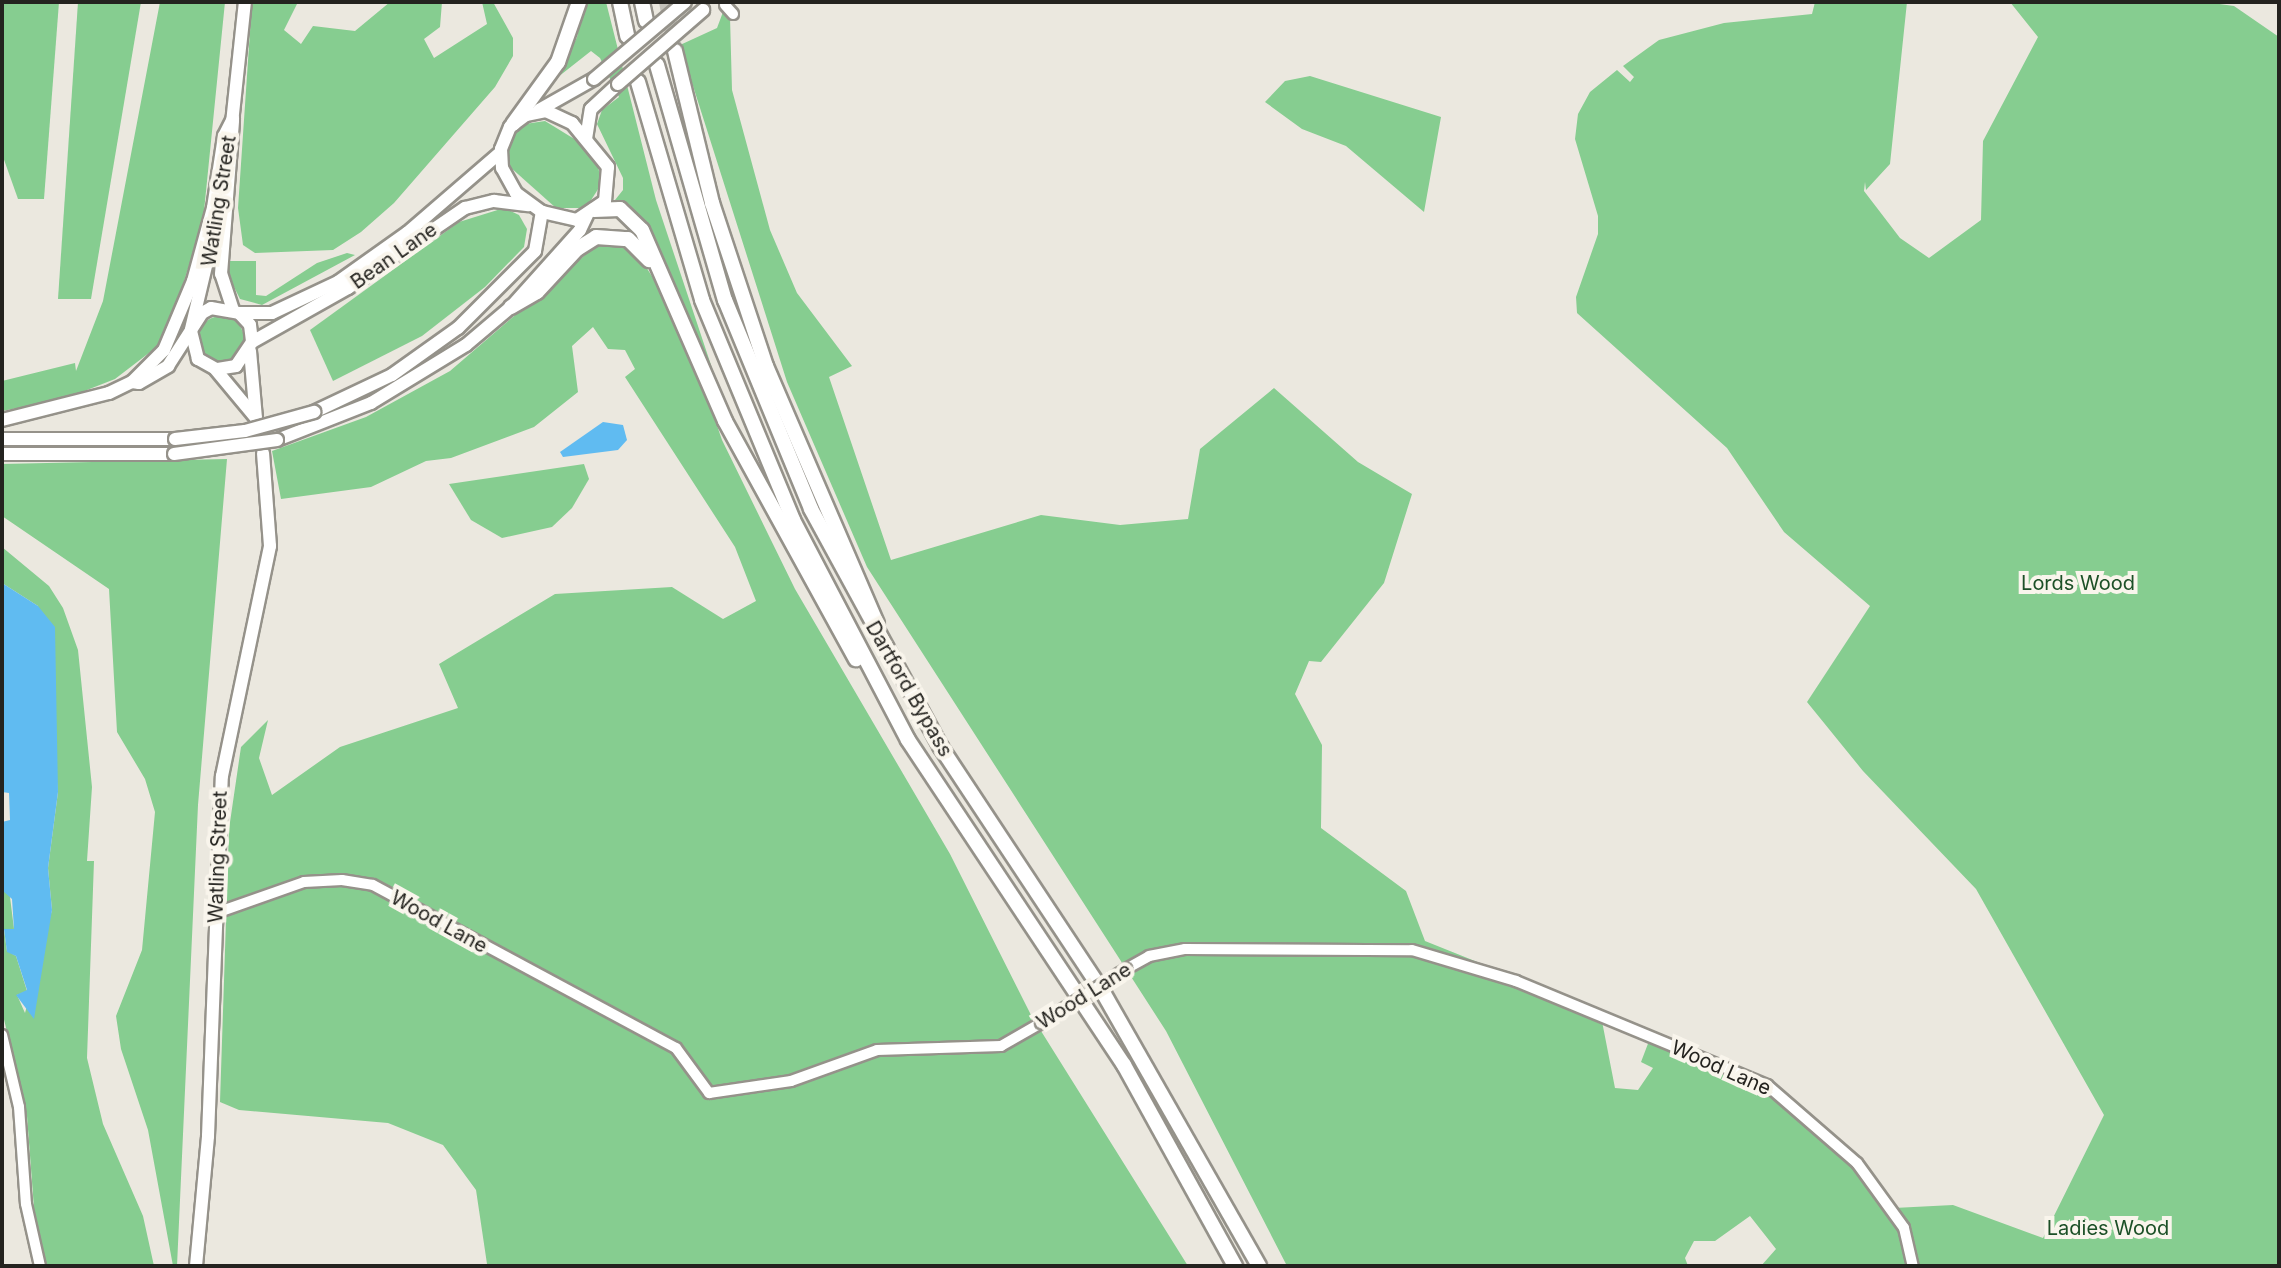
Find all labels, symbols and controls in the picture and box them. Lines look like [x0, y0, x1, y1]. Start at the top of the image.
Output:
street label: Watling Street [197, 134, 241, 268]
street label: Bean Lane [346, 218, 442, 294]
park label: Lords Wood [2021, 571, 2135, 595]
street label: Dartford Bypass [860, 617, 958, 761]
street label: Watling Street [204, 790, 232, 924]
street label: Wood Lane [387, 886, 491, 958]
street label: Wood Lane [1032, 958, 1136, 1034]
street label: Wood Lane [1667, 1035, 1775, 1101]
park label: Ladies Wood [2047, 1216, 2169, 1240]

